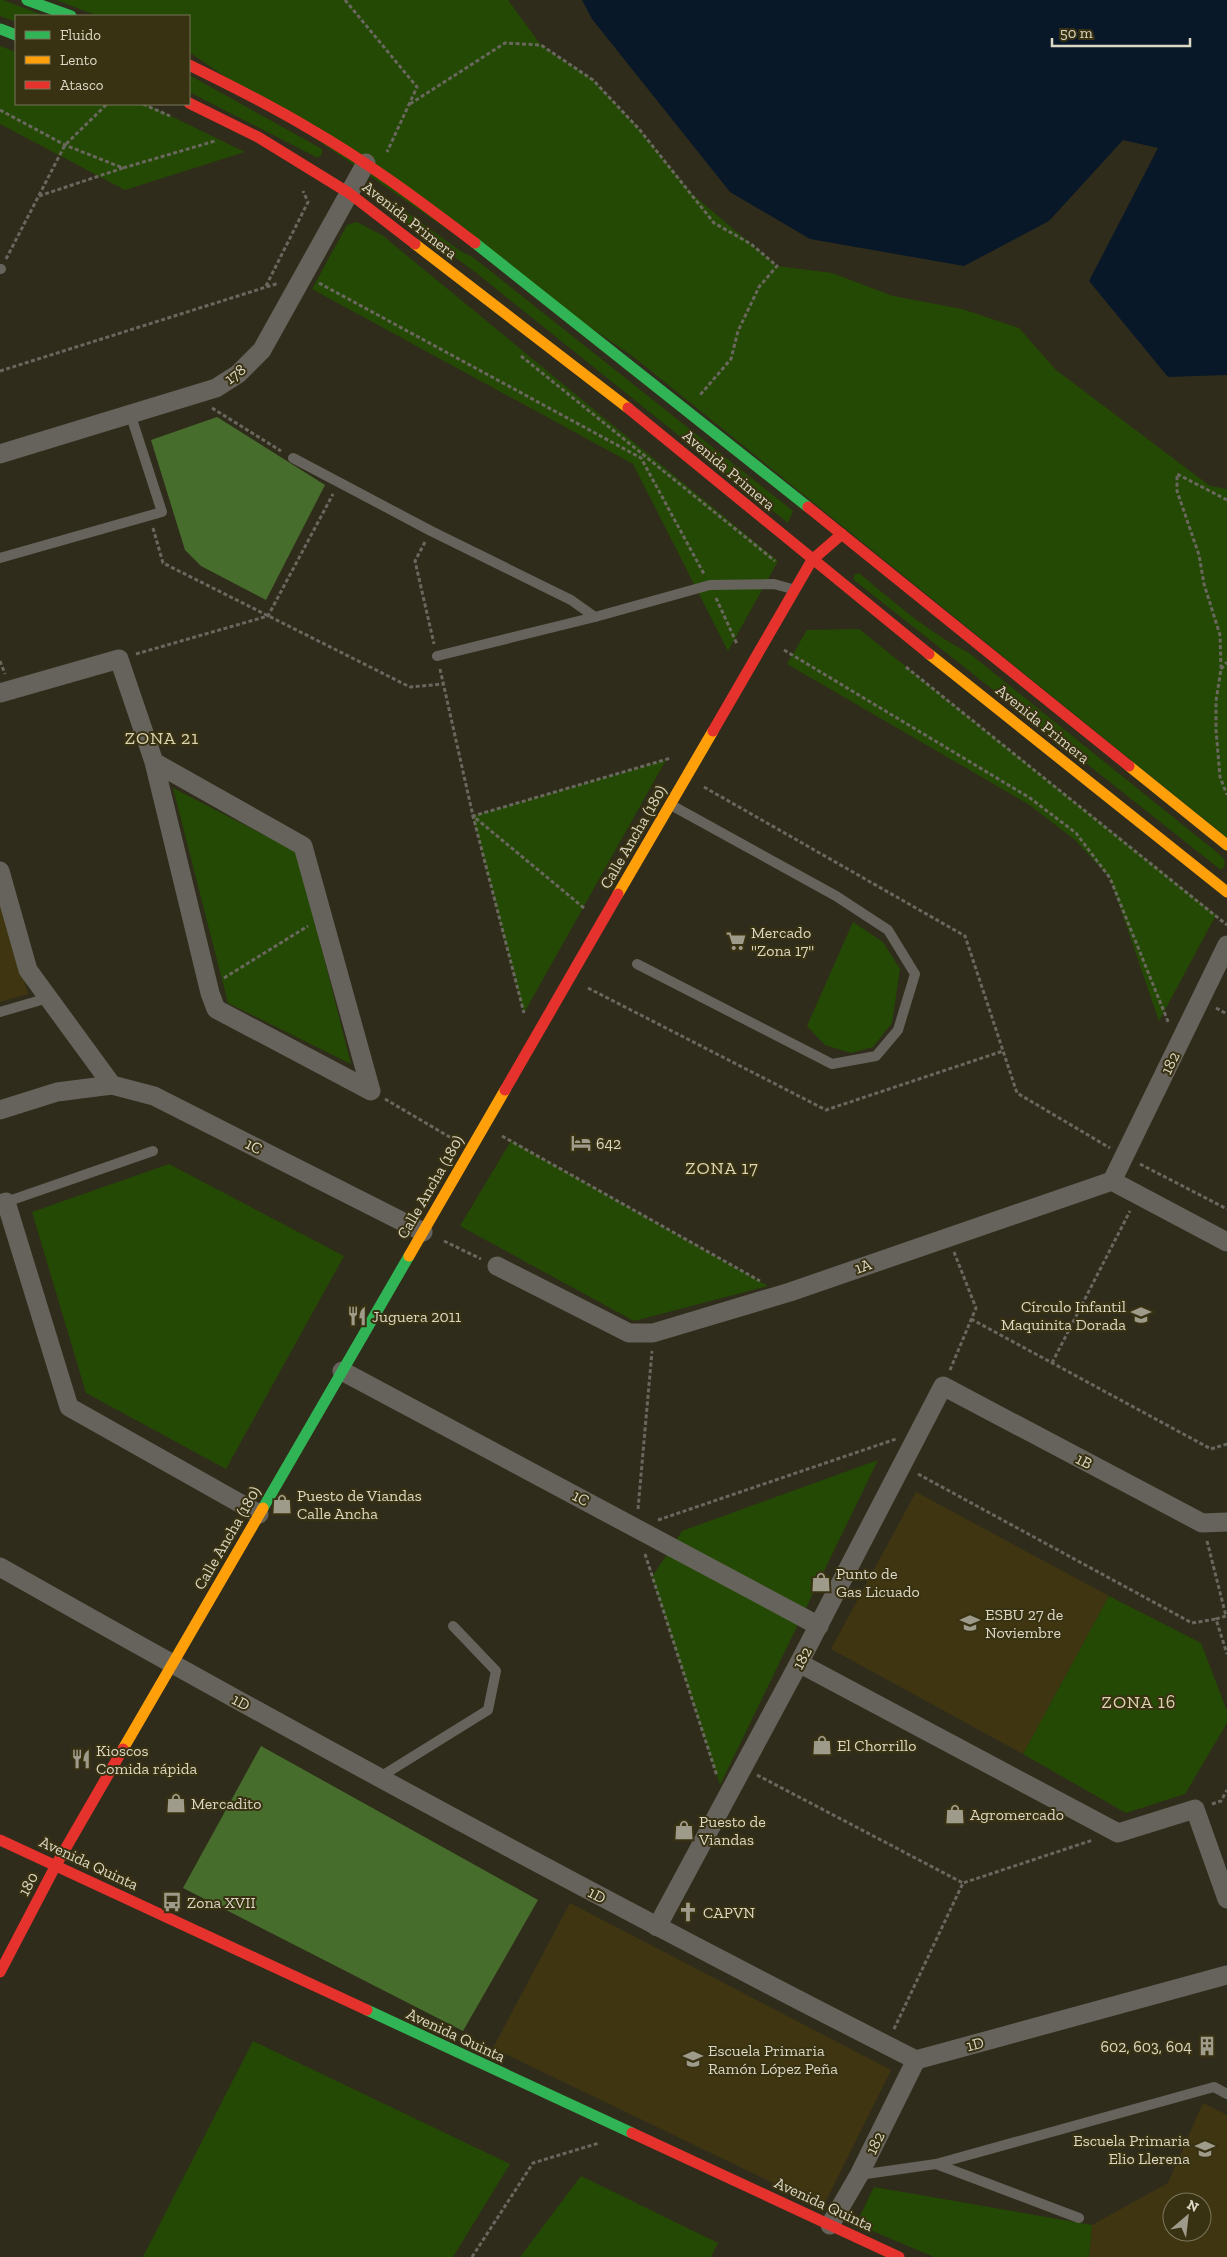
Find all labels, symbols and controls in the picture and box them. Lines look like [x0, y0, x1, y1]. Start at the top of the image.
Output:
legend [15, 15, 190, 105]
scale bar [1052, 15, 1190, 47]
text: 50 m [1060, 24, 1093, 42]
text: Fluido [60, 26, 101, 44]
text: Lento [60, 51, 97, 69]
text: Atasco [60, 76, 104, 94]
street label: Avenida Primera [359, 177, 461, 263]
street label: 178 [220, 360, 250, 388]
street label: Avenida Primera [679, 426, 779, 514]
street label: Avenida Primera [992, 680, 1094, 768]
district label: ZONA 21 [125, 727, 199, 749]
street label: Calle Ancha (180) [596, 782, 670, 892]
place label: Mercado "Zona 17" [751, 923, 814, 960]
supermarket icon: Mercado "Zona 17" [725, 930, 747, 952]
street label: 182 [1156, 1048, 1184, 1078]
street label: Calle Ancha (180) [393, 1132, 467, 1242]
hotel icon: 642 [570, 1132, 592, 1154]
street label: 1C [242, 1134, 266, 1158]
place label: 642 [596, 1134, 621, 1153]
district label: ZONA 17 [685, 1157, 759, 1179]
street label: 1A [852, 1254, 875, 1278]
place label: Círculo Infantil Maquinita Dorada [1001, 1297, 1126, 1334]
school or university icon: Círculo Infantil Maquinita Dorada [1130, 1304, 1152, 1326]
restaurant icon: Juguera 2011 [346, 1305, 368, 1327]
place label: Juguera 2011 [372, 1307, 461, 1326]
street label: 1B [1073, 1449, 1096, 1473]
street label: Calle Ancha (180) [190, 1483, 264, 1593]
place label: Puesto de Viandas Calle Ancha [297, 1486, 422, 1523]
street label: 1C [569, 1486, 593, 1510]
shop icon: Puesto de Viandas Calle Ancha [271, 1493, 293, 1515]
place label: Punto de Gas Licuado [836, 1564, 920, 1601]
shop icon: Punto de Gas Licuado [810, 1571, 832, 1593]
place label: ESBU 27 de Noviembre [985, 1605, 1063, 1642]
school or university icon: ESBU 27 de Noviembre [959, 1612, 981, 1634]
street label: 182 [788, 1643, 816, 1673]
street label: 1D [229, 1690, 253, 1714]
district label: ZONA 16 [1102, 1691, 1176, 1713]
shop icon: El Chorrillo [811, 1734, 833, 1756]
place label: El Chorrillo [837, 1736, 916, 1755]
place label: Kioscos Comida rápida [96, 1741, 197, 1778]
restaurant icon: Kioscos Comida rápida [70, 1748, 92, 1770]
shop icon: Mercadito [165, 1792, 187, 1814]
place label: Mercadito [191, 1794, 262, 1813]
shop icon: Agromercado [944, 1803, 966, 1825]
place label: Agromercado [970, 1805, 1064, 1824]
place label: Puesto de Viandas [698, 1812, 766, 1849]
shop icon: Puesto de Viandas [673, 1819, 695, 1841]
street label: Avenida Quinta [37, 1832, 142, 1894]
street label: 180 [14, 1869, 42, 1899]
street label: 1D [585, 1883, 609, 1907]
bus stop icon: Zona XVII [161, 1891, 183, 1913]
place label: Zona XVII [187, 1893, 256, 1912]
church icon: CAPVN [677, 1901, 699, 1923]
place label: CAPVN [703, 1903, 755, 1922]
street label: Avenida Quinta [404, 2004, 509, 2066]
street label: 1D [964, 2033, 986, 2055]
building icon: 602, 603, 604 [1196, 2035, 1218, 2057]
place label: 602, 603, 604 [1100, 2037, 1192, 2056]
place label: Escuela Primaria Ramón López Peña [708, 2041, 838, 2078]
school or university icon: Escuela Primaria Ramón López Peña [682, 2048, 704, 2070]
street label: 182 [861, 2128, 889, 2158]
place label: Escuela Primaria Elio Llerena [1073, 2131, 1190, 2168]
school or university icon: Escuela Primaria Elio Llerena [1194, 2138, 1216, 2160]
street label: Avenida Quinta [772, 2173, 877, 2235]
north arrow [1162, 2192, 1212, 2242]
text: N [1184, 2196, 1202, 2216]

